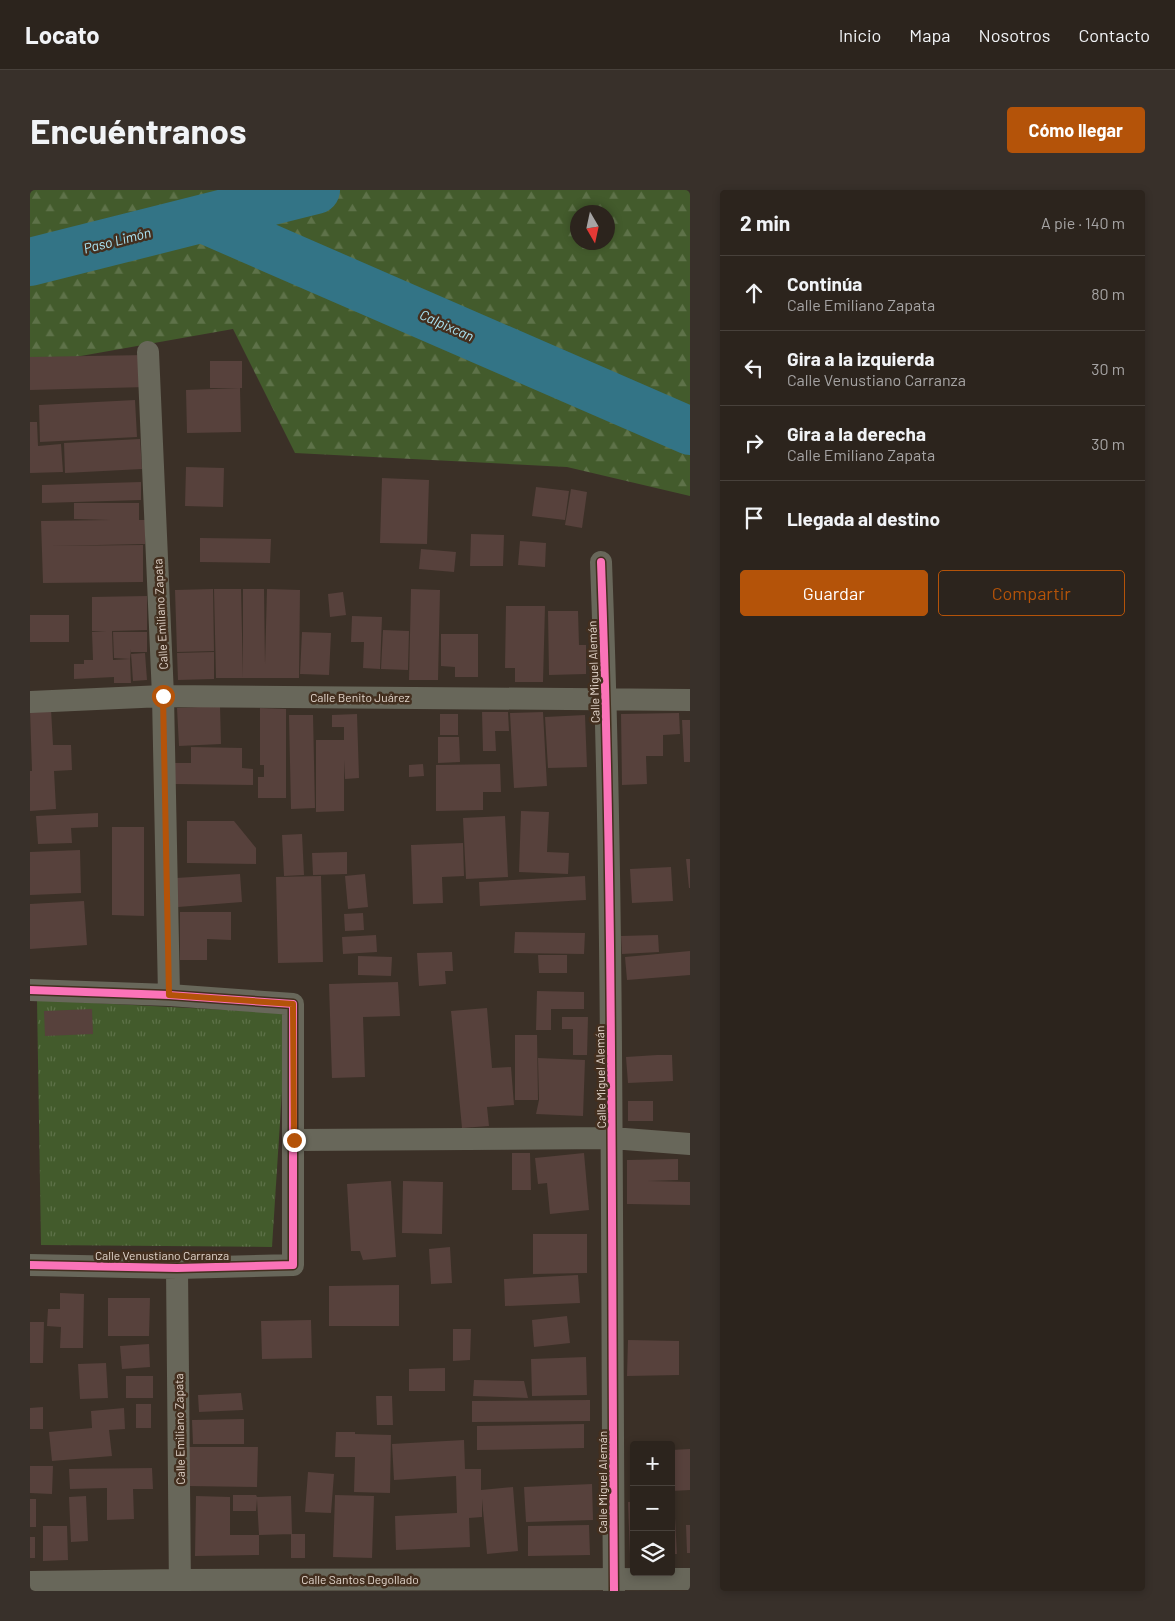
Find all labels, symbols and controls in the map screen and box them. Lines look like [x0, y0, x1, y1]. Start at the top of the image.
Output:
text: Locato [25, 20, 100, 49]
text: Inicio [839, 24, 881, 46]
text: Mapa [909, 24, 951, 46]
text: Nosotros [979, 24, 1050, 46]
text: Contacto [1078, 24, 1150, 46]
button: Cómo llegar [1007, 107, 1145, 153]
text: Encuéntranos [30, 109, 247, 151]
north arrow [570, 205, 615, 250]
text: 2 min [740, 210, 790, 235]
text: A pie · 140 m [1041, 213, 1125, 232]
water label: Paso Limón [82, 223, 152, 257]
text: Continúa [787, 272, 862, 295]
icon: ahead [740, 279, 768, 307]
text: 80 m [1091, 284, 1125, 303]
text: Calle Emiliano Zapata [787, 295, 935, 314]
water label: Calpixcan [417, 306, 477, 344]
text: Gira a la izquierda [787, 347, 935, 370]
icon: left [740, 354, 768, 382]
text: 30 m [1091, 359, 1125, 378]
text: Calle Venustiano Carranza [787, 370, 966, 389]
text: Gira a la derecha [787, 422, 926, 445]
icon: right [740, 429, 768, 457]
text: 30 m [1091, 434, 1125, 453]
text: Calle Emiliano Zapata [787, 445, 935, 464]
icon: arrive [740, 504, 768, 532]
text: Llegada al destino [787, 507, 940, 530]
street label: Calle Emiliano Zapata [150, 558, 170, 670]
button: Guardar [740, 570, 928, 616]
button: Compartir [938, 570, 1125, 616]
street label: Calle Miguel Alemán [584, 620, 602, 724]
route start [152, 685, 175, 708]
street label: Calle Benito Juárez [310, 690, 410, 704]
street label: Calle Miguel Alemán [592, 1026, 608, 1128]
route end [283, 1129, 306, 1152]
street label: Calle Venustiano Carranza [95, 1248, 229, 1262]
street label: Calle Emiliano Zapata [171, 1373, 187, 1485]
street label: Calle Miguel Alemán [595, 1431, 609, 1533]
map controls [630, 1441, 675, 1576]
button: + [630, 1441, 675, 1486]
button: − [630, 1486, 675, 1531]
button: layers [630, 1531, 675, 1576]
street label: Calle Santos Degollado [301, 1572, 419, 1586]

